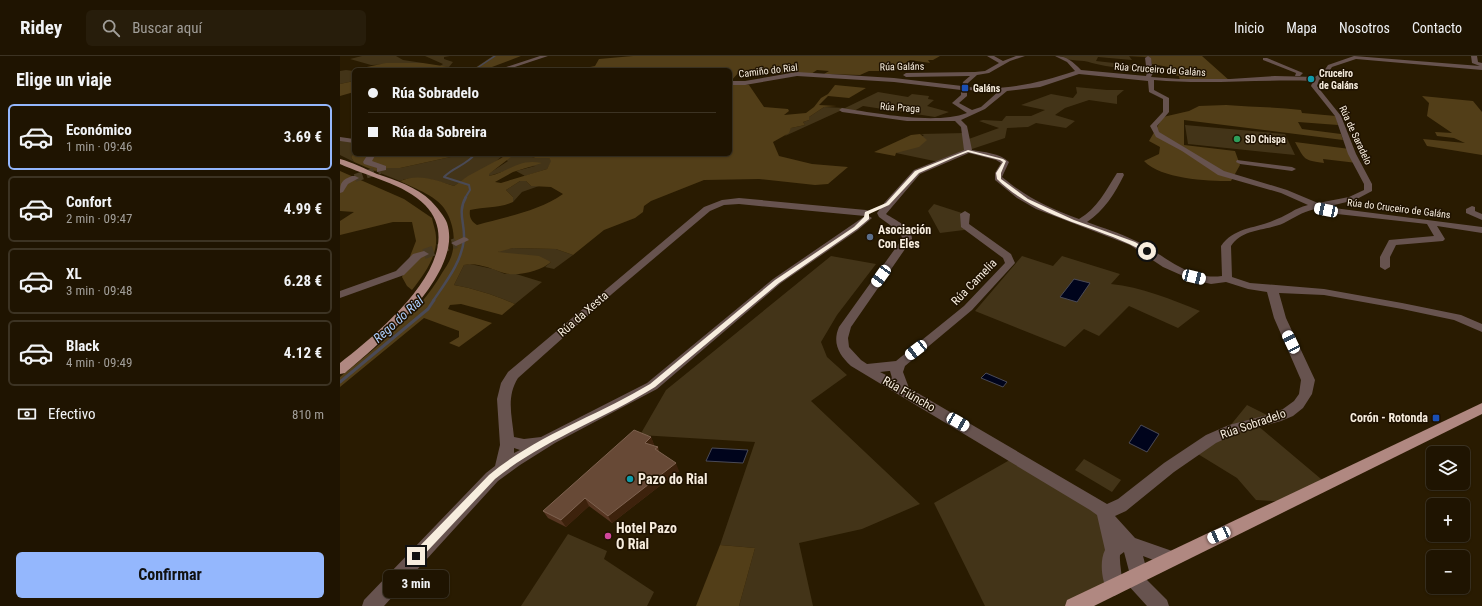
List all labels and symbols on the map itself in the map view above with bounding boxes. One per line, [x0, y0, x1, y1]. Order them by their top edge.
street label: Camiño do Rial [738, 61, 798, 80]
street label: Rúa Galáns [880, 61, 925, 72]
street label: Rúa Cruceiro de Galáns [1114, 61, 1207, 78]
place label: Cruceiro de Galáns [1319, 68, 1359, 91]
marker: Cruceiro de Galáns [1306, 74, 1316, 84]
marker: Galáns [960, 83, 970, 93]
place label: Galáns [973, 83, 1001, 94]
street label: Rúa Praga [880, 101, 921, 114]
street label: Rúa de Saradelo [1337, 104, 1374, 166]
marker: SD Chispa [1232, 134, 1242, 144]
place label: SD Chispa [1245, 134, 1286, 145]
street label: Rúa do Cruceiro de Galáns [1347, 197, 1452, 220]
car [1313, 202, 1339, 218]
place label: Asociación Con Eles [878, 223, 931, 251]
marker: Asociación Con Eles [865, 232, 875, 242]
route start [1138, 242, 1156, 260]
street label: Rúa Camelia [948, 256, 1000, 308]
car [869, 263, 893, 289]
car [1181, 268, 1207, 286]
street label: Rúa da Xesta [555, 288, 611, 340]
water label: Rego do Rial [370, 292, 427, 346]
car [1280, 329, 1302, 355]
car [903, 338, 929, 362]
street label: Rúa Fiúncho [880, 373, 938, 415]
street label: Rúa Sobradelo [1218, 406, 1288, 442]
car [945, 411, 971, 433]
place label: Corón - Rotonda [1350, 411, 1428, 425]
marker: Corón - Rotonda [1431, 413, 1441, 423]
place label: Pazo do Rial [638, 471, 707, 487]
marker: Pazo do Rial [625, 474, 635, 484]
place label: Hotel Pazo O Rial [616, 520, 677, 552]
car [1206, 525, 1232, 545]
marker: Hotel Pazo O Rial [603, 531, 613, 541]
route end [407, 547, 425, 565]
callout: 3 min [383, 570, 449, 598]

